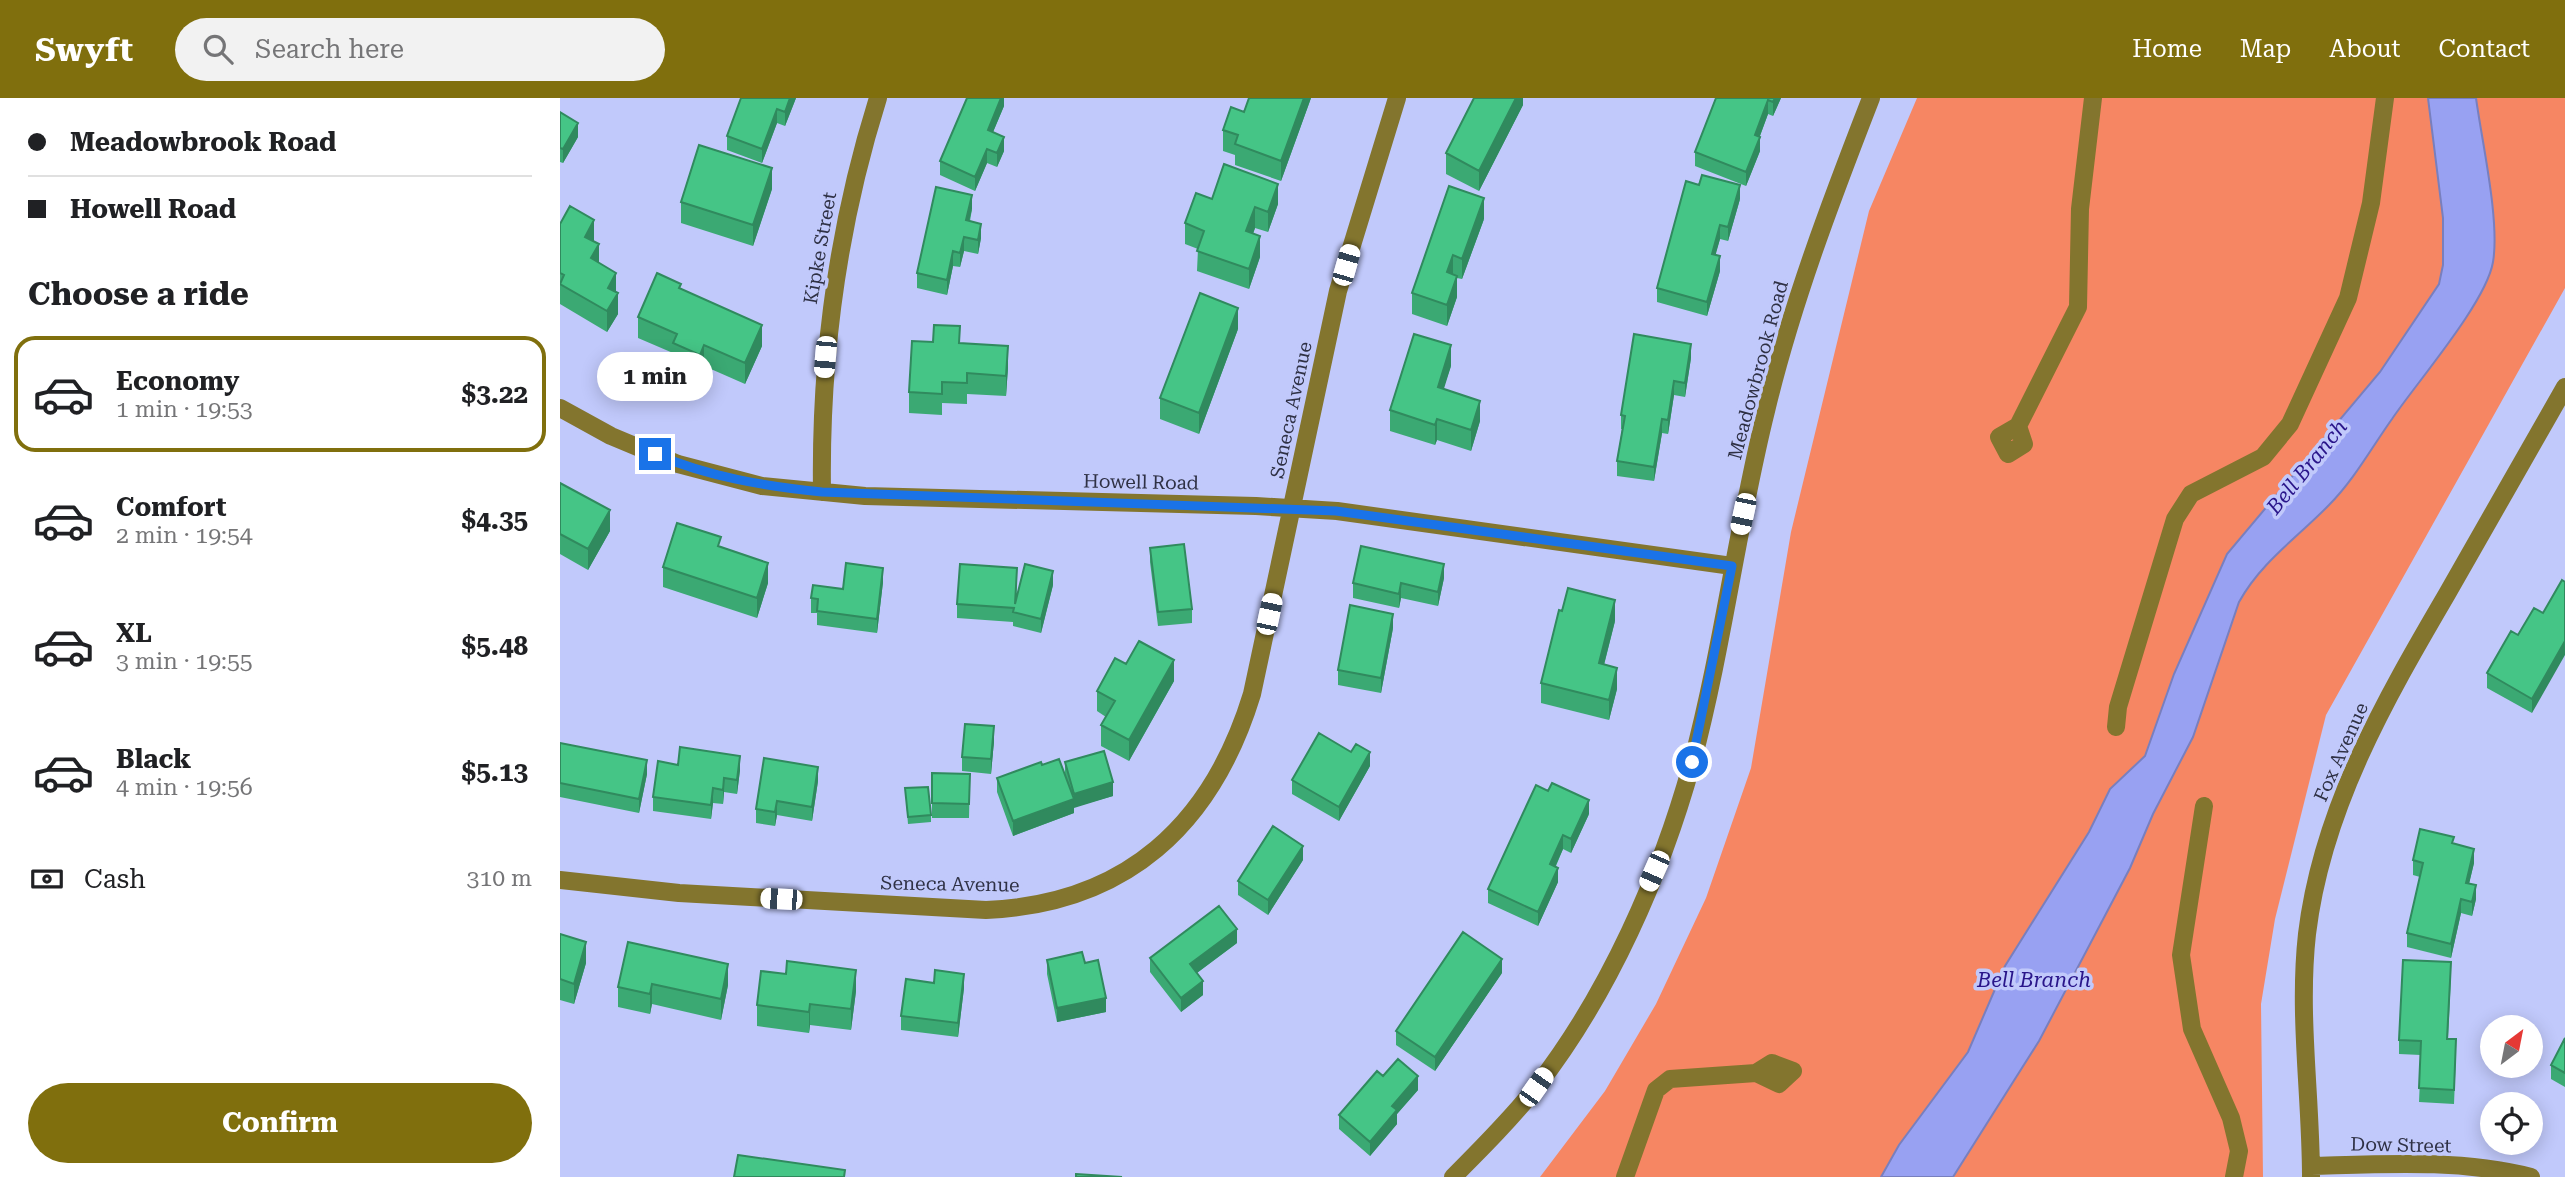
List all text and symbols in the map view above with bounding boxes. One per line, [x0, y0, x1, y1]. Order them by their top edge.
search box [175, 18, 665, 81]
text: Swyft [35, 30, 133, 69]
icon: search [199, 30, 237, 68]
text: Search here [255, 34, 404, 64]
text: Home [2132, 35, 2202, 63]
text: Map [2240, 35, 2291, 63]
text: About [2329, 35, 2400, 63]
text: Contact [2438, 35, 2530, 63]
text: Meadowbrook Road [70, 127, 336, 157]
street label: Kipke Street [799, 190, 841, 306]
text: Howell Road [70, 194, 236, 224]
car [1331, 242, 1362, 288]
text: Choose a ride [28, 275, 249, 313]
street label: Meadowbrook Road [1723, 278, 1793, 462]
car [813, 335, 838, 379]
street label: Seneca Avenue [1265, 340, 1317, 480]
callout: 1 min [597, 352, 713, 402]
icon: car [32, 363, 95, 426]
text: 1 min [623, 363, 687, 390]
text: Economy [116, 366, 239, 396]
text: $3.22 [462, 379, 528, 409]
text: 1 min · 19:53 [116, 396, 253, 423]
water label: Bell Branch [2261, 415, 2352, 520]
route end [639, 438, 671, 470]
street label: Howell Road [1083, 469, 1199, 495]
icon: car [32, 489, 95, 552]
car [1729, 491, 1758, 537]
text: Comfort [116, 492, 226, 522]
text: $4.35 [462, 505, 528, 535]
text: 2 min · 19:54 [116, 522, 253, 549]
car [1255, 591, 1284, 637]
icon: car [32, 615, 95, 678]
text: XL [116, 618, 152, 648]
text: $5.48 [462, 631, 528, 661]
text: 3 min · 19:55 [116, 648, 253, 675]
street label: Fox Avenue [2309, 699, 2373, 805]
icon: car [32, 741, 95, 804]
text: Black [116, 744, 191, 774]
route start [1676, 746, 1708, 778]
text: $5.13 [462, 757, 528, 787]
text: 4 min · 19:56 [116, 774, 253, 801]
car [1636, 848, 1673, 894]
icon: cash [28, 860, 66, 898]
text: Cash [84, 864, 146, 894]
text: 310 m [467, 865, 532, 892]
street label: Seneca Avenue [880, 871, 1020, 897]
car [760, 887, 803, 911]
water label: Bell Branch [1976, 968, 2091, 992]
north arrow [2480, 1015, 2543, 1078]
map controls [2480, 1015, 2543, 1155]
car [1516, 1064, 1557, 1110]
button: Confirm [28, 1083, 532, 1163]
button: locate [2480, 1092, 2543, 1155]
street label: Dow Street [2350, 1133, 2452, 1157]

